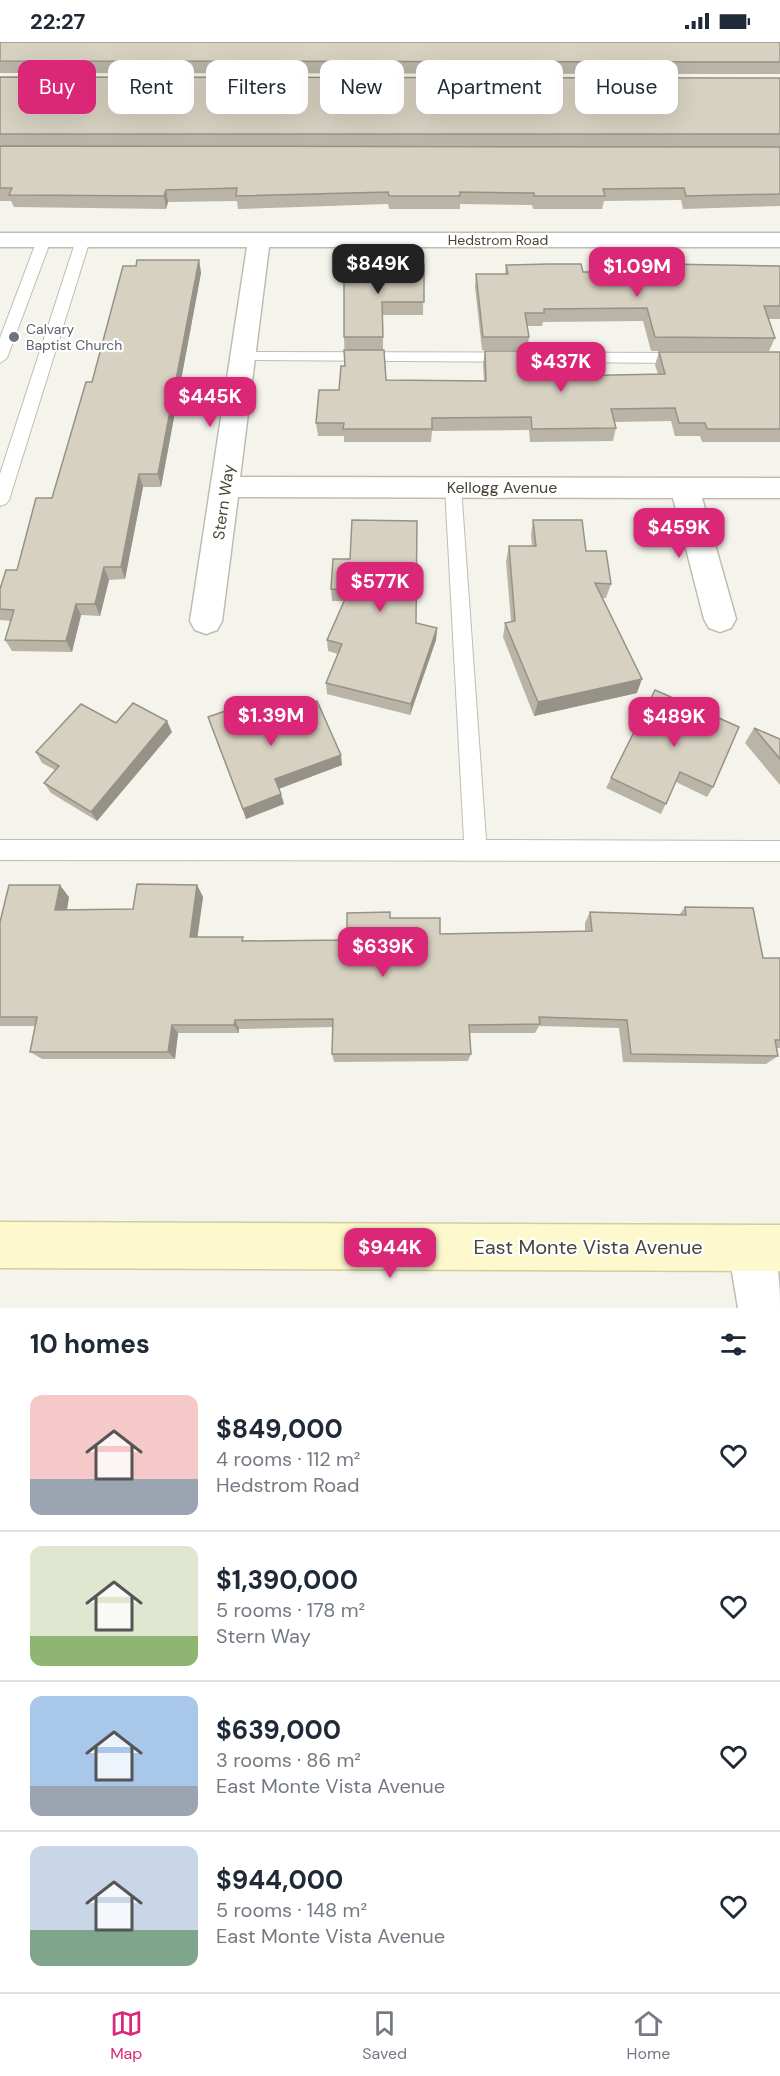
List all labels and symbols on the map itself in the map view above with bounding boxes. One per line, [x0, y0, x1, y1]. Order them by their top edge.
street label: Hedstrom Road [448, 231, 548, 249]
pin: $849K [336, 244, 420, 295]
pin: $1.09M [588, 247, 686, 298]
place label: Calvary Baptist Church [26, 320, 122, 354]
marker: Calvary Baptist Church [7, 330, 21, 344]
pin: $437K [519, 342, 603, 393]
pin: $445K [168, 377, 252, 428]
street label: Stern Way [208, 463, 239, 541]
street label: Kellogg Avenue [447, 477, 557, 498]
pin: $459K [637, 508, 721, 559]
pin: $577K [338, 562, 422, 613]
pin: $1.39M [222, 696, 320, 747]
pin: $489K [632, 697, 716, 748]
pin: $639K [341, 927, 425, 978]
pin: $944K [348, 1228, 432, 1279]
street label: East Monte Vista Avenue [473, 1234, 703, 1260]

